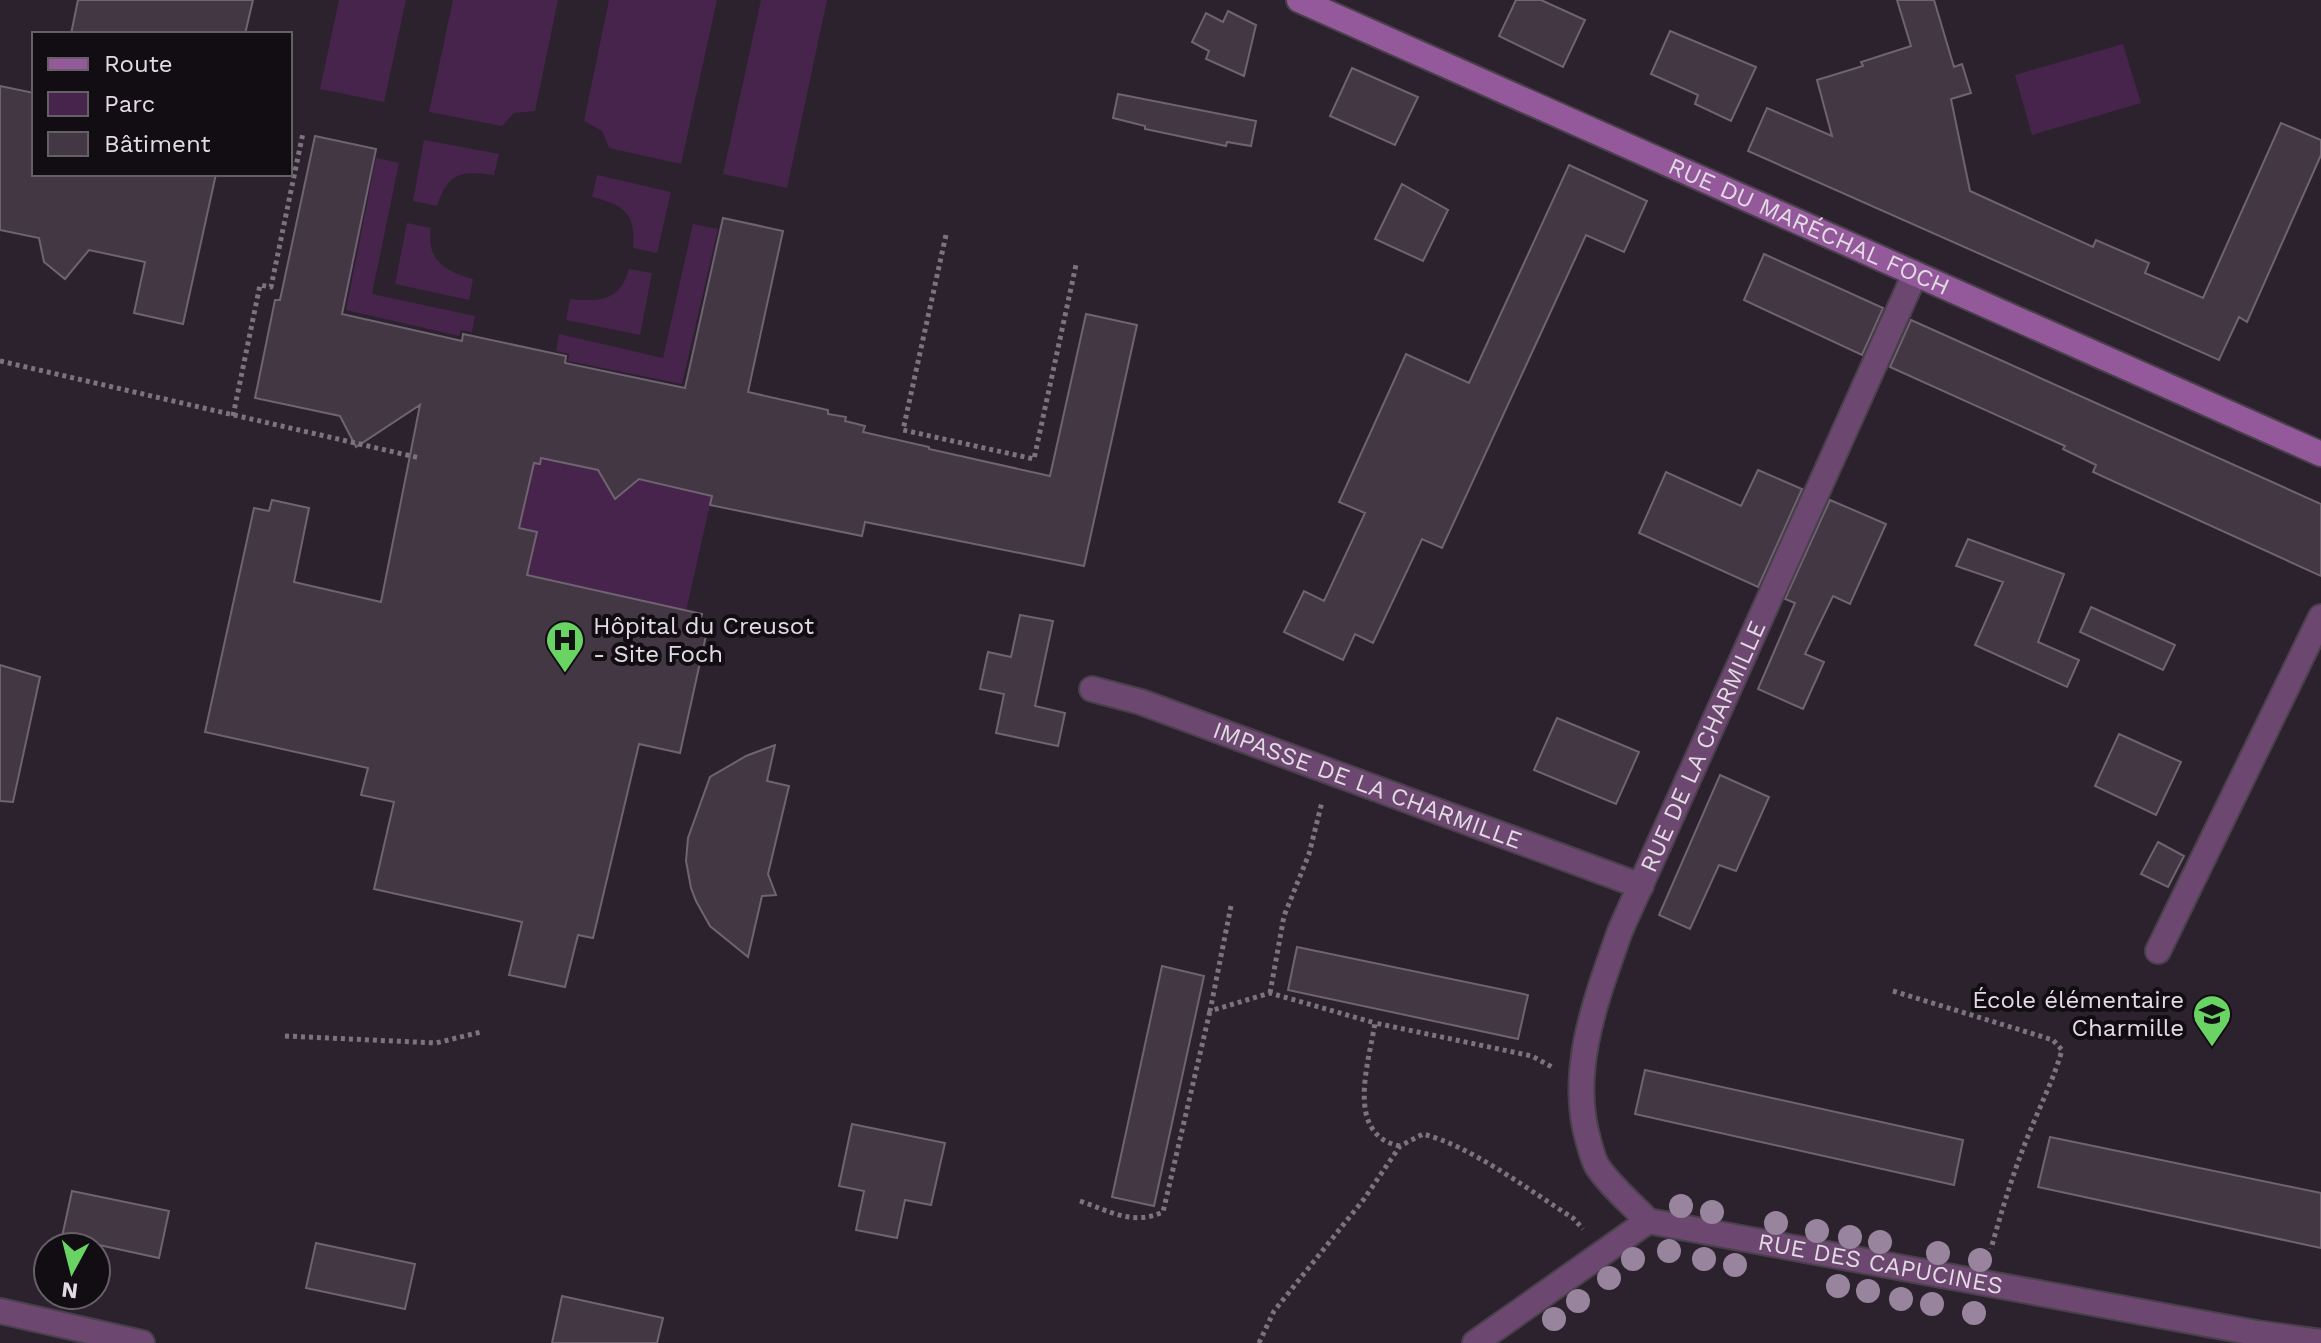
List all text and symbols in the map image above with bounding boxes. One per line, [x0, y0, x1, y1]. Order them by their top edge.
legend [32, 32, 292, 176]
text: Route [104, 50, 173, 78]
text: Parc [104, 90, 155, 118]
text: Bâtiment [104, 130, 211, 158]
street label: RUE DU MARÉCHAL FOCH [1664, 152, 1954, 301]
place label: Hôpital du Creusot - Site Foch [593, 612, 814, 668]
street label: RUE DE LA CHARMILLE [1634, 617, 1771, 876]
hospital icon: Hôpital du Creusot - Site Foch [544, 619, 586, 674]
street label: IMPASSE DE LA CHARMILLE [1209, 716, 1526, 855]
place label: École élémentaire Charmille [1972, 986, 2184, 1042]
school or university icon: École élémentaire Charmille [2191, 993, 2233, 1048]
street label: RUE DES CAPUCINES [1756, 1228, 2005, 1300]
north arrow [32, 1231, 112, 1311]
text: N [60, 1277, 79, 1304]

